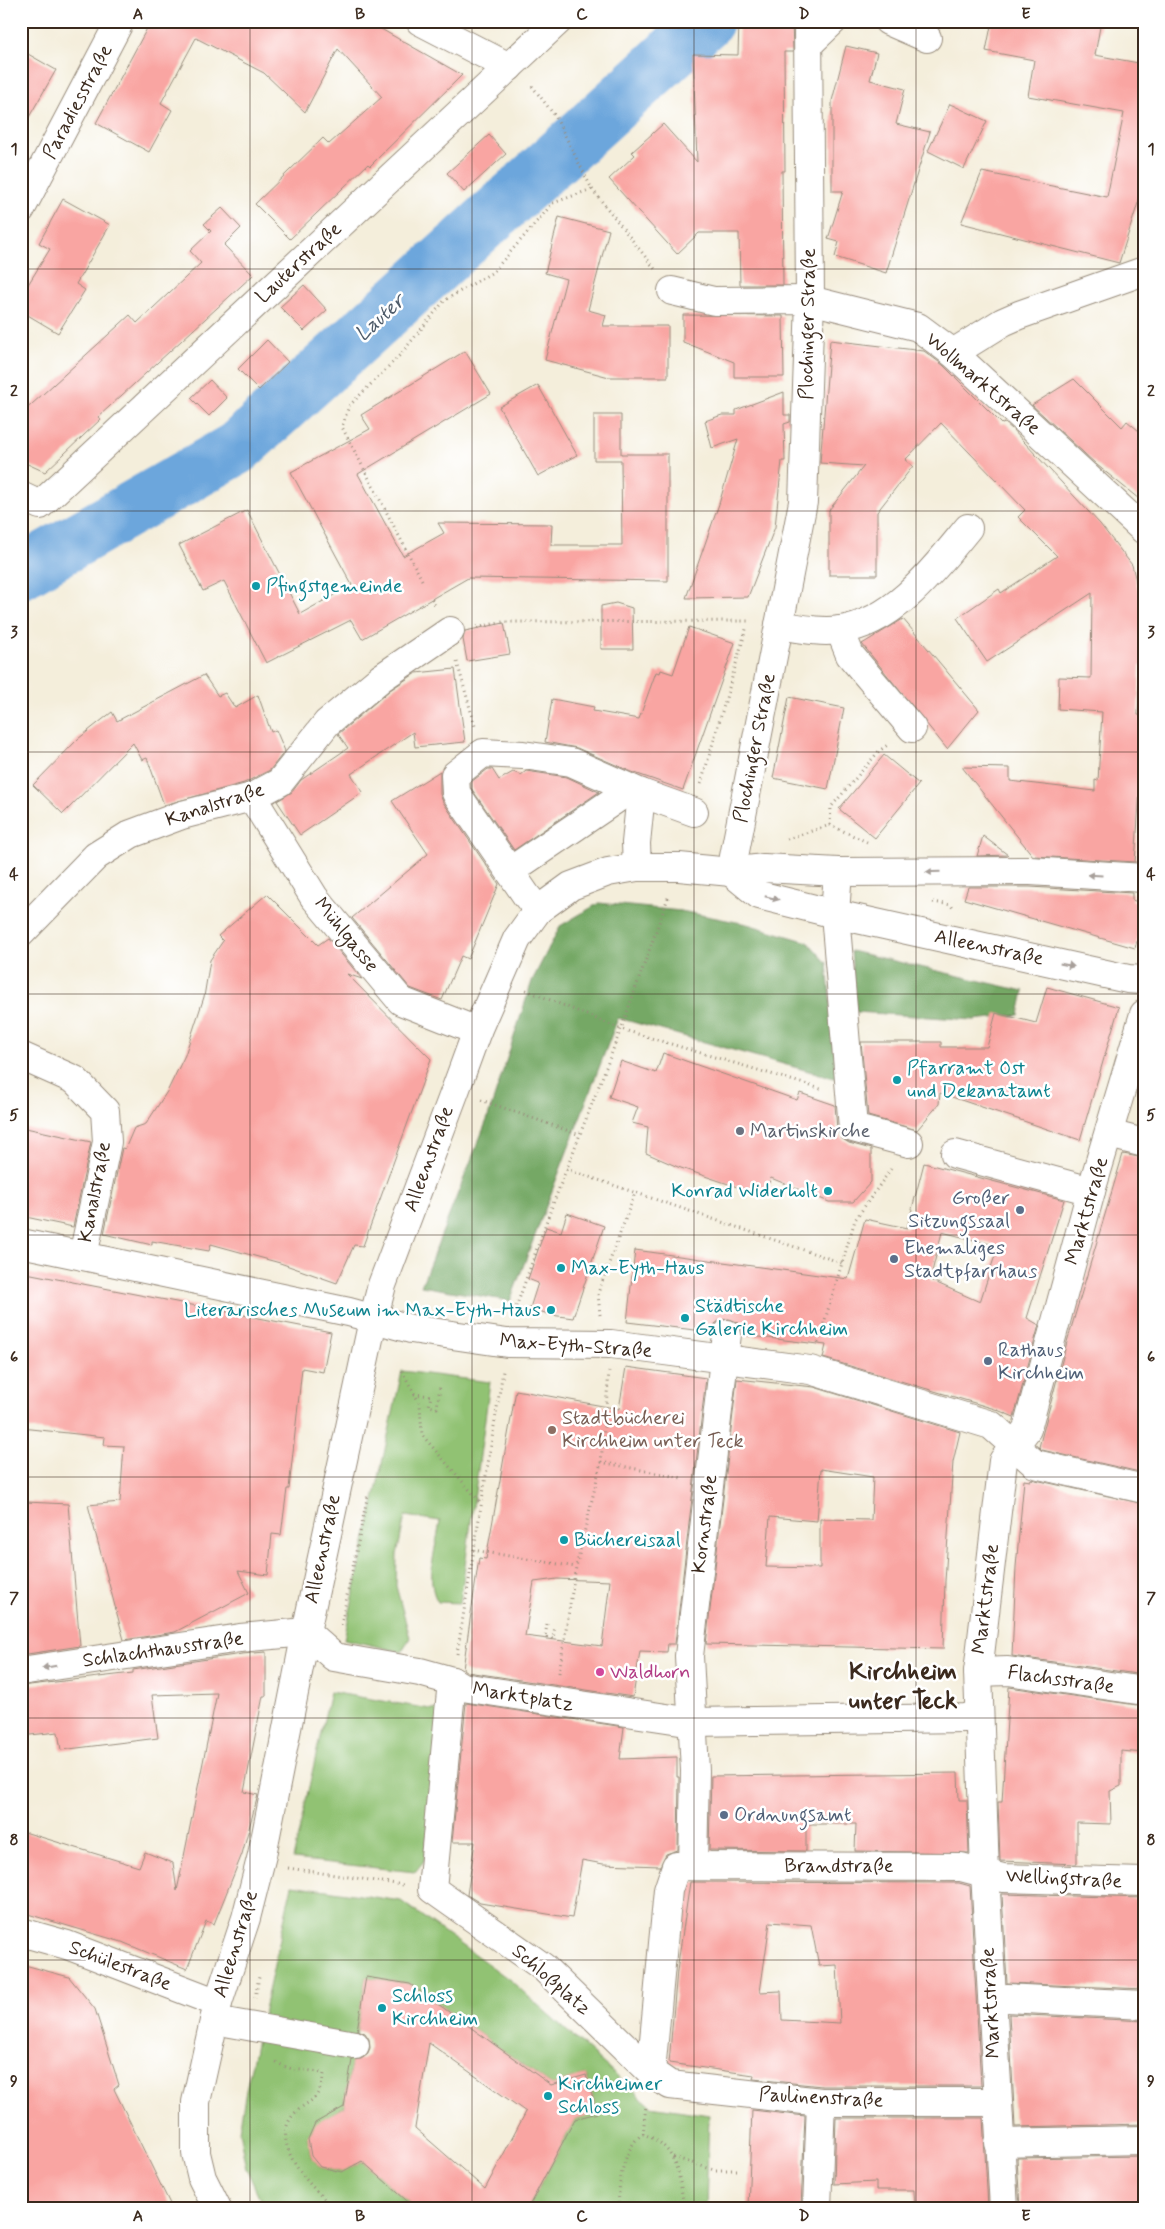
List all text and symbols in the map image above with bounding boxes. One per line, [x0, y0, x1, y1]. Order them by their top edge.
text: A [133, 4, 143, 25]
text: B [355, 4, 365, 25]
text: C [576, 4, 588, 25]
text: D [798, 4, 810, 25]
text: E [1021, 4, 1031, 25]
street label: Paradiesstraße [36, 40, 120, 164]
text: 1 [10, 139, 18, 160]
text: 1 [1147, 139, 1155, 160]
street label: Lauterstraße [250, 216, 348, 310]
street label: Plochinger Straße [793, 248, 825, 400]
water label: Lauter [349, 286, 413, 348]
street label: Wollmarktstraße [920, 326, 1047, 442]
text: 2 [10, 381, 18, 402]
text: 2 [1147, 381, 1155, 402]
place label: Pfingstgemeinde [266, 573, 403, 602]
marker: Pfingstgemeinde [250, 580, 262, 592]
text: 3 [10, 622, 18, 643]
text: 3 [1147, 622, 1155, 643]
street label: Plochinger Straße [727, 671, 785, 825]
street label: Kanalstraße [162, 776, 268, 834]
text: 4 [9, 864, 19, 885]
text: 4 [1146, 864, 1156, 885]
one-way arrow [925, 869, 941, 877]
one-way arrow [1087, 870, 1103, 878]
street label: Mühlgasse [307, 892, 385, 979]
one-way arrow [764, 894, 779, 902]
street label: Alleenstraße [932, 923, 1046, 973]
one-way arrow [1059, 961, 1074, 969]
place label: Pfarramt Ost und Dekanatamt [907, 1055, 1051, 1105]
marker: Pfarramt Ost und Dekanatamt [891, 1074, 903, 1086]
street label: Alleenstraße [397, 1102, 461, 1216]
text: 5 [9, 1105, 19, 1126]
text: 5 [1146, 1105, 1156, 1126]
place label: Martinskirche [750, 1118, 871, 1145]
marker: Martinskirche [734, 1125, 746, 1137]
street label: Kanalstraße [72, 1139, 118, 1245]
street label: Marktstraße [1059, 1154, 1115, 1268]
place label: Konrad Widerholt [671, 1178, 818, 1205]
marker: Konrad Widerholt [822, 1185, 834, 1197]
place label: Großer Sitzungssaal [908, 1185, 1010, 1237]
marker: Großer Sitzungssaal [1014, 1204, 1026, 1216]
place label: Ehemaliges Stadtpfarrhaus [904, 1235, 1037, 1285]
marker: Ehemaliges Stadtpfarrhaus [888, 1253, 900, 1265]
place label: Max-Eyth-Haus [571, 1255, 705, 1282]
marker: Max-Eyth-Haus [555, 1262, 567, 1274]
place label: Städtische Galerie Kirchheim [695, 1293, 848, 1343]
place label: Literarisches Museum im Max-Eyth-Haus [184, 1297, 541, 1324]
marker: Literarisches Museum im Max-Eyth-Haus [545, 1304, 557, 1316]
marker: Städtische Galerie Kirchheim [679, 1312, 691, 1324]
street label: Max-Eyth-Straße [499, 1327, 653, 1365]
place label: Rathaus Kirchheim [998, 1337, 1084, 1387]
text: 6 [10, 1347, 18, 1368]
text: 6 [1147, 1347, 1155, 1368]
marker: Rathaus Kirchheim [982, 1355, 994, 1367]
place label: Stadtbücherei Kirchheim unter Teck [562, 1405, 744, 1455]
marker: Stadtbücherei Kirchheim unter Teck [546, 1424, 558, 1436]
street label: Kornstraße [686, 1473, 724, 1575]
street label: Alleenstraße [298, 1492, 348, 1606]
place label: Büchereisaal [574, 1527, 681, 1554]
marker: Büchereisaal [558, 1534, 570, 1546]
street label: Marktstraße [966, 1542, 1006, 1656]
text: 7 [9, 1588, 19, 1609]
text: 7 [1146, 1588, 1156, 1609]
street label: Schlachthausstraße [81, 1625, 245, 1675]
district label: Kirchheim unter Teck [849, 1656, 958, 1718]
place label: Waldhorn [610, 1659, 690, 1686]
street label: Flachsstraße [1006, 1659, 1116, 1701]
one-way arrow [41, 1663, 57, 1671]
marker: Waldhorn [594, 1666, 606, 1678]
street label: Marktplatz [470, 1676, 576, 1718]
place label: Ordnungsamt [734, 1802, 851, 1831]
marker: Ordnungsamt [718, 1809, 730, 1821]
text: 8 [9, 1830, 19, 1851]
text: 8 [1146, 1830, 1156, 1851]
street label: Brandstraße [784, 1853, 894, 1880]
street label: Wellingstraße [1005, 1862, 1123, 1898]
street label: Alleenstraße [207, 1887, 265, 2001]
street label: Schülestraße [65, 1934, 175, 1998]
street label: Schloßplatz [506, 1938, 596, 2022]
street label: Marktstraße [975, 1947, 1007, 2059]
place label: Schloss Kirchheim [392, 1983, 478, 2033]
marker: Schloss Kirchheim [376, 2002, 388, 2014]
text: 9 [10, 2071, 18, 2092]
place label: Kirchheimer Schloss [558, 2071, 663, 2121]
text: 9 [1147, 2071, 1155, 2092]
street label: Paulinenstraße [758, 2081, 884, 2115]
marker: Kirchheimer Schloss [542, 2090, 554, 2102]
text: A [133, 2206, 143, 2227]
text: B [355, 2206, 365, 2227]
text: C [576, 2206, 588, 2227]
text: D [798, 2206, 810, 2227]
text: E [1021, 2206, 1031, 2227]

